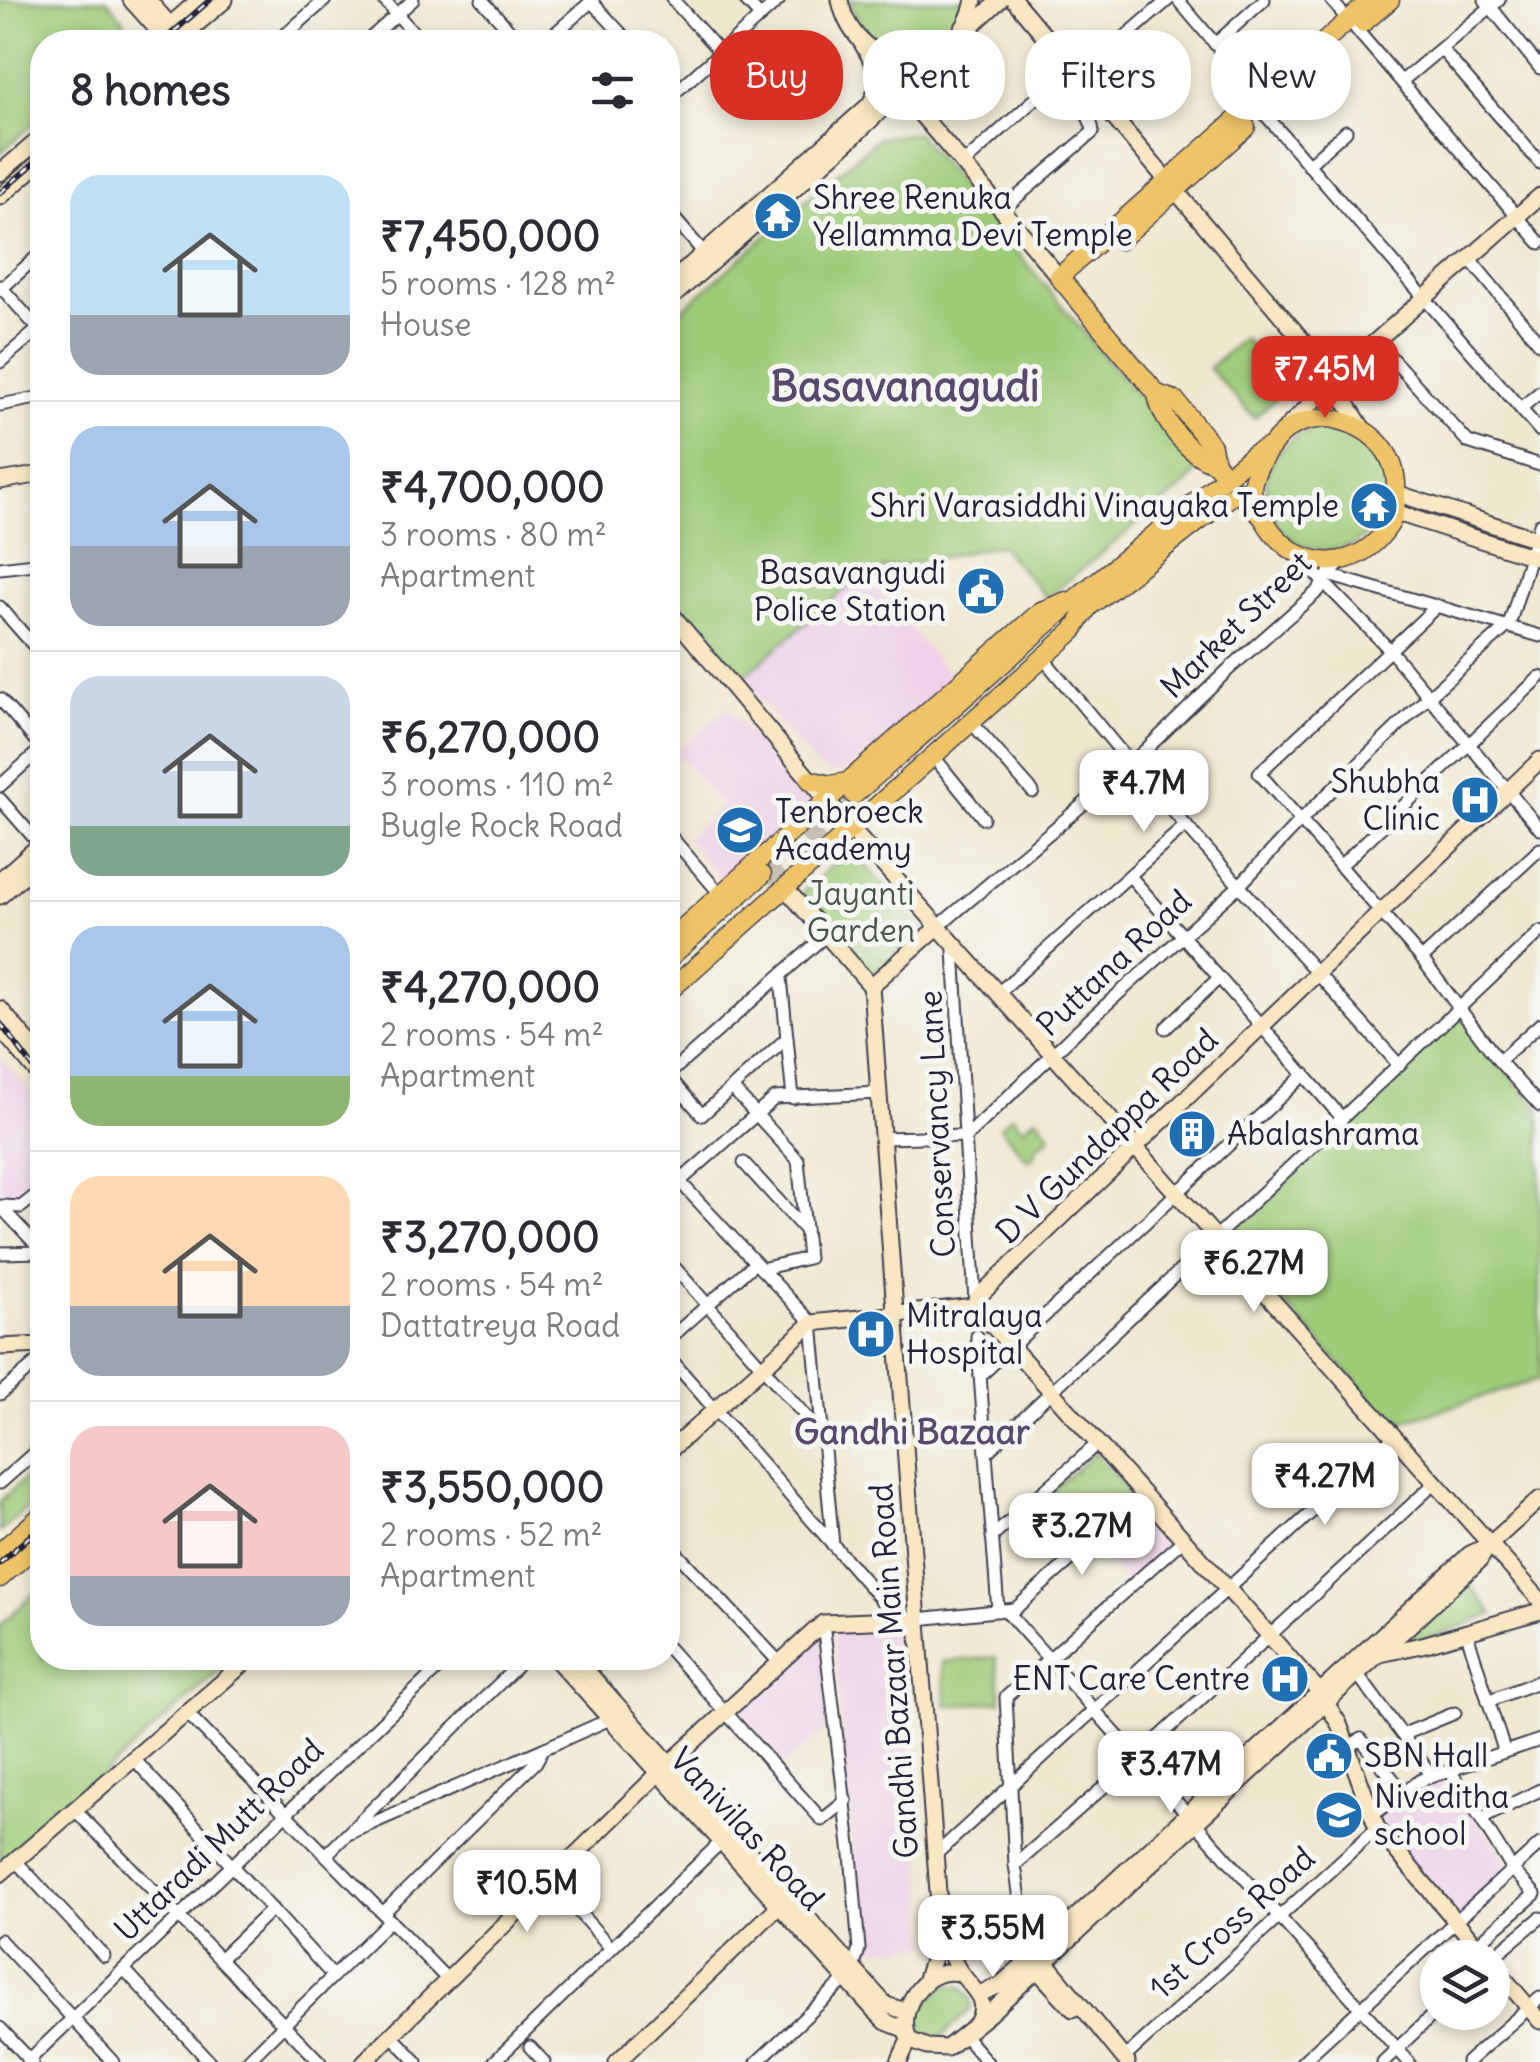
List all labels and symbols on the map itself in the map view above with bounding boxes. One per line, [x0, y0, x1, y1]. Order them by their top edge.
place label: Shree Renuka Yellamma Devi Temple [813, 177, 1133, 255]
temple icon: Shree Renuka Yellamma Devi Temple [752, 190, 804, 242]
pin: ₹7.45M [1244, 336, 1406, 421]
district label: Basavanagudi [771, 360, 1039, 412]
temple icon: Shri Varasiddhi Vinayaka Temple [1348, 480, 1400, 532]
place label: Shri Varasiddhi Vinayaka Temple [870, 485, 1339, 526]
street label: Market Street [1152, 542, 1320, 707]
place label: Basavangudi Police Station [754, 552, 946, 630]
public building icon: Basavangudi Police Station [955, 565, 1007, 617]
pin: ₹4.7M [1074, 750, 1214, 835]
place label: Shubha Clinic [1331, 761, 1440, 839]
hospital icon: Shubha Clinic [1449, 774, 1501, 826]
place label: Tenbroeck Academy [775, 791, 924, 869]
school or university icon: Tenbroeck Academy [714, 804, 766, 856]
park label: Jayanti Garden [807, 873, 915, 951]
street label: Puttana Road [1028, 880, 1200, 1045]
street label: Conservancy Lane [909, 989, 964, 1259]
street label: D V Gundappa Road [987, 1019, 1226, 1252]
building icon: Abalashrama [1166, 1108, 1218, 1160]
place label: Abalashrama [1227, 1113, 1419, 1154]
pin: ₹6.27M [1173, 1230, 1335, 1315]
place label: Mitralaya Hospital [906, 1295, 1042, 1373]
hospital icon: Mitralaya Hospital [845, 1308, 897, 1360]
district label: Gandhi Bazaar [794, 1409, 1031, 1453]
pin: ₹4.27M [1244, 1443, 1406, 1528]
street label: Gandhi Bazaar Main Road [860, 1482, 927, 1860]
pin: ₹3.27M [1001, 1493, 1163, 1578]
hospital icon: ENT Care Centre [1259, 1653, 1311, 1705]
place label: ENT Care Centre [1013, 1658, 1250, 1699]
street label: Uttaradi Mutt Road [106, 1729, 332, 1950]
public building icon: SBN Hall [1303, 1730, 1355, 1782]
pin: ₹3.47M [1090, 1731, 1252, 1816]
place label: SBN Hall [1364, 1735, 1488, 1776]
street label: Vanivilas Road [661, 1739, 833, 1919]
place label: Niveditha school [1374, 1776, 1509, 1854]
school or university icon: Niveditha school [1313, 1789, 1365, 1841]
street label: 1st Cross Road [1140, 1837, 1323, 2008]
pin: ₹10.5M [446, 1850, 608, 1935]
pin: ₹3.55M [912, 1895, 1074, 1980]

